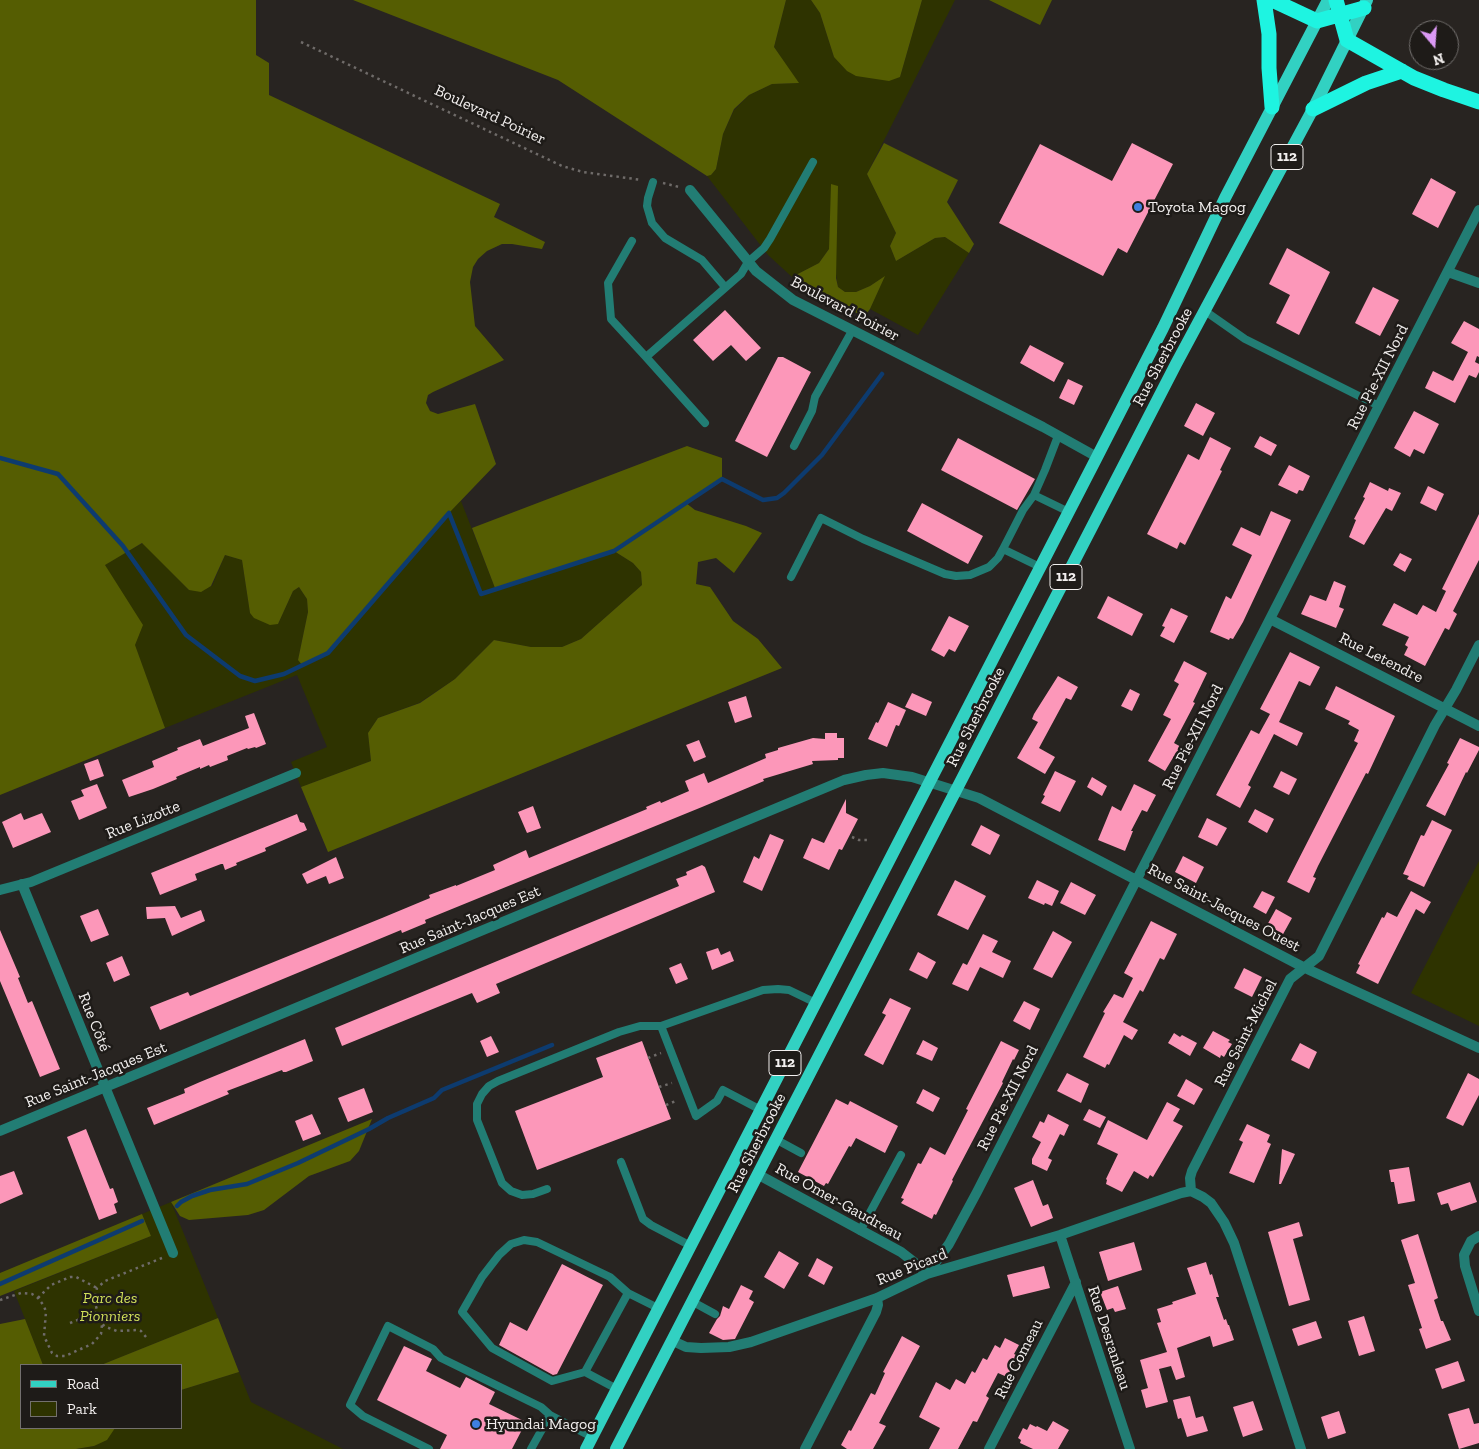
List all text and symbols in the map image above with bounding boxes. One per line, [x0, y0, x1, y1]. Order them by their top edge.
north arrow [1409, 20, 1459, 70]
text: N [1431, 49, 1446, 69]
street label: Boulevard Poirier [431, 81, 549, 149]
road number: 112 [1271, 144, 1303, 170]
place label: Toyota Magog [1148, 197, 1246, 217]
marker: Toyota Magog [1132, 201, 1144, 213]
street label: Boulevard Poirier [787, 272, 903, 346]
street label: Rue Sherbrooke [1129, 304, 1197, 410]
street label: Rue Pie-XII Nord [1343, 321, 1413, 433]
road number: 112 [1050, 564, 1082, 590]
street label: Rue Letendre [1336, 629, 1426, 687]
street label: Rue Sherbrooke [943, 664, 1009, 770]
street label: Rue Pie-XII Nord [1158, 681, 1228, 793]
street label: Rue Lizotte [103, 796, 183, 844]
street label: Rue Saint-Jacques Ouest [1144, 860, 1304, 956]
street label: Rue Saint-Jacques Est [397, 882, 543, 958]
street label: Rue Saint-Michel [1211, 976, 1281, 1090]
street label: Rue Côté [73, 990, 115, 1054]
street label: Rue Saint-Jacques Est [22, 1038, 170, 1112]
street label: Rue Pie-XII Nord [973, 1042, 1043, 1154]
road number: 112 [769, 1050, 801, 1076]
street label: Rue Sherbrooke [724, 1090, 790, 1196]
street label: Rue Omer-Gaudreau [772, 1159, 906, 1245]
street label: Rue Picard [874, 1244, 950, 1290]
street label: Rue Desranleau [1083, 1284, 1135, 1392]
park label: Parc des Pionniers [80, 1288, 140, 1326]
street label: Rue Comeau [991, 1316, 1047, 1402]
legend [20, 1364, 182, 1429]
text: Road [67, 1375, 99, 1393]
text: Park [67, 1400, 97, 1418]
place label: Hyundai Magog [486, 1414, 596, 1434]
marker: Hyundai Magog [470, 1418, 482, 1430]

